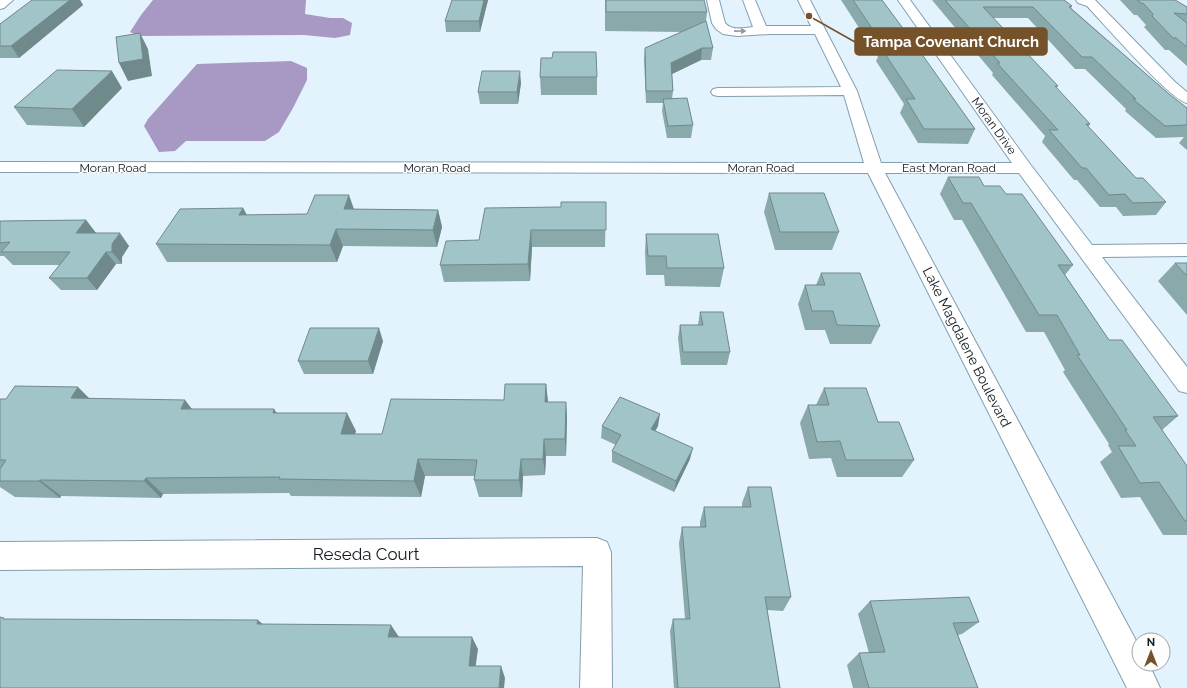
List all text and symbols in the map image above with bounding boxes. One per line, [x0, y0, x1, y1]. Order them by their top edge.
one-way arrow [734, 28, 747, 34]
callout: Tampa Covenant Church [855, 28, 1047, 55]
text: Tampa Covenant Church [863, 33, 1039, 51]
street label: Moran Drive [969, 95, 1019, 157]
street label: Moran Road [79, 161, 147, 175]
street label: Moran Road [403, 161, 471, 175]
street label: Moran Road [727, 161, 795, 175]
street label: East Moran Road [902, 161, 996, 175]
street label: Lake Magdalene Boulevard [920, 264, 1014, 430]
street label: Reseda Court [313, 544, 420, 564]
north arrow [1131, 632, 1171, 672]
text: N [1147, 636, 1155, 649]

